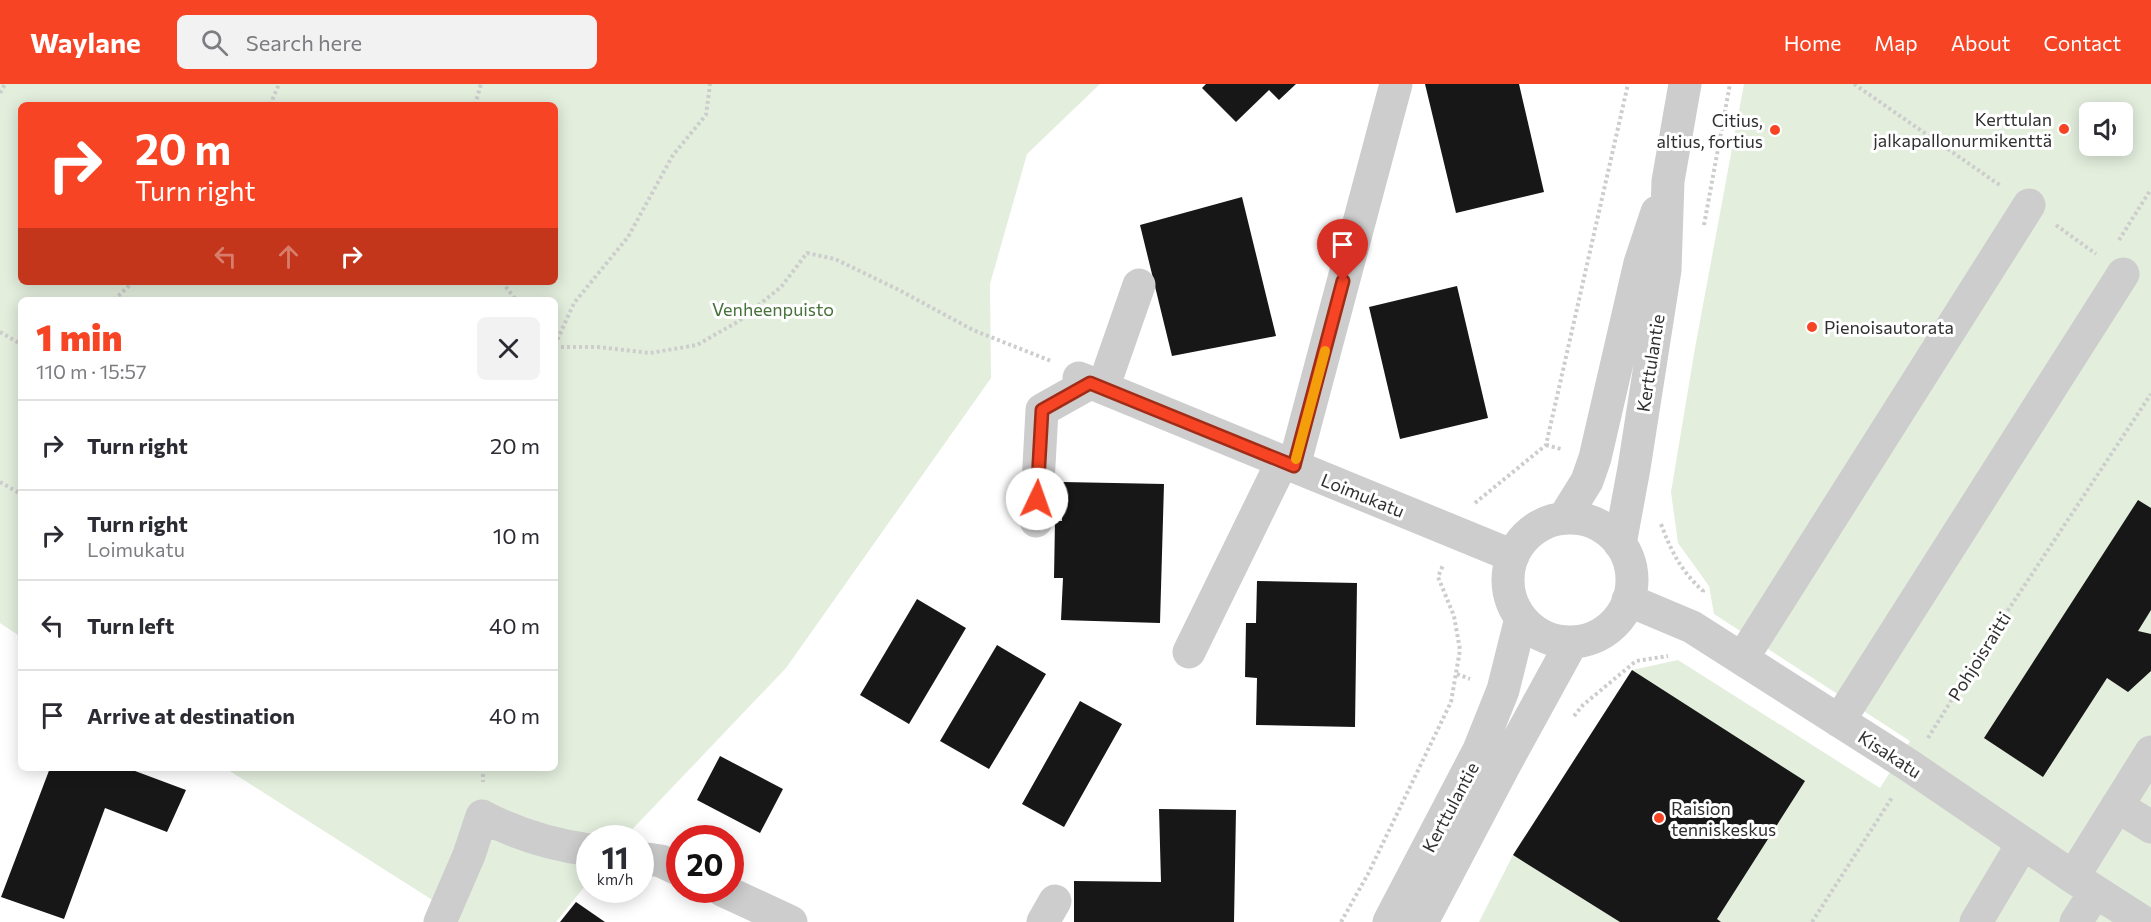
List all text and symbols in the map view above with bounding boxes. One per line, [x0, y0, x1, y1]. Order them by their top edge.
search box [177, 15, 597, 69]
text: Waylane [30, 25, 141, 59]
icon: search [198, 26, 231, 59]
text: Search here [246, 29, 362, 56]
text: Home [1784, 30, 1841, 55]
text: Map [1874, 30, 1918, 55]
text: About [1951, 30, 2010, 55]
text: Contact [2043, 30, 2121, 55]
map controls [2079, 102, 2133, 156]
button: sound [2079, 102, 2133, 156]
place label: Kerttulan jalkapallonurmikenttä [1873, 108, 2052, 151]
place label: Citius, altius, fortius [1656, 109, 1763, 152]
text: 20 m [135, 122, 231, 174]
marker: Kerttulan jalkapallonurmikenttä [2057, 122, 2071, 136]
marker: Citius, altius, fortius [1768, 123, 1782, 137]
icon: right [36, 126, 114, 204]
text: Turn right [135, 174, 255, 207]
pin [1317, 219, 1368, 281]
icon: arrive [1326, 228, 1359, 261]
icon: left [209, 240, 242, 273]
icon: ahead [272, 240, 305, 273]
icon: right [335, 240, 368, 273]
park label: Venheenpuisto [712, 298, 834, 320]
street label: Kerttulantie [1631, 313, 1669, 413]
text: 1 min [36, 314, 122, 358]
place label: Pienoisautorata [1824, 316, 1954, 338]
button: close [477, 317, 540, 380]
marker: Pienoisautorata [1805, 320, 1819, 334]
text: 110 m · 15:57 [36, 359, 147, 383]
icon: right [36, 429, 69, 462]
text: Turn right [87, 432, 188, 459]
text: 20 m [490, 432, 540, 459]
position arrow [1005, 467, 1069, 531]
street label: Loimukatu [1318, 468, 1408, 522]
text: Turn right [87, 510, 188, 537]
icon: right [36, 519, 69, 552]
text: 10 m [493, 522, 540, 549]
text: Loimukatu [87, 537, 185, 561]
street label: Pohjoisraitti [1943, 607, 2015, 705]
icon: left [36, 609, 69, 642]
text: Turn left [87, 612, 174, 639]
text: 40 m [489, 612, 540, 639]
icon: arrive [36, 699, 69, 732]
text: Arrive at destination [87, 702, 295, 729]
text: 40 m [489, 702, 540, 729]
street label: Kisakatu [1854, 725, 1926, 783]
street label: Kerttulantie [1417, 758, 1483, 856]
place label: Raision tenniskeskus [1671, 797, 1776, 840]
marker: Raision tenniskeskus [1652, 811, 1666, 825]
speed limit sign: 20 [666, 825, 744, 903]
text: 11 [601, 838, 629, 875]
text: km/h [597, 870, 633, 888]

